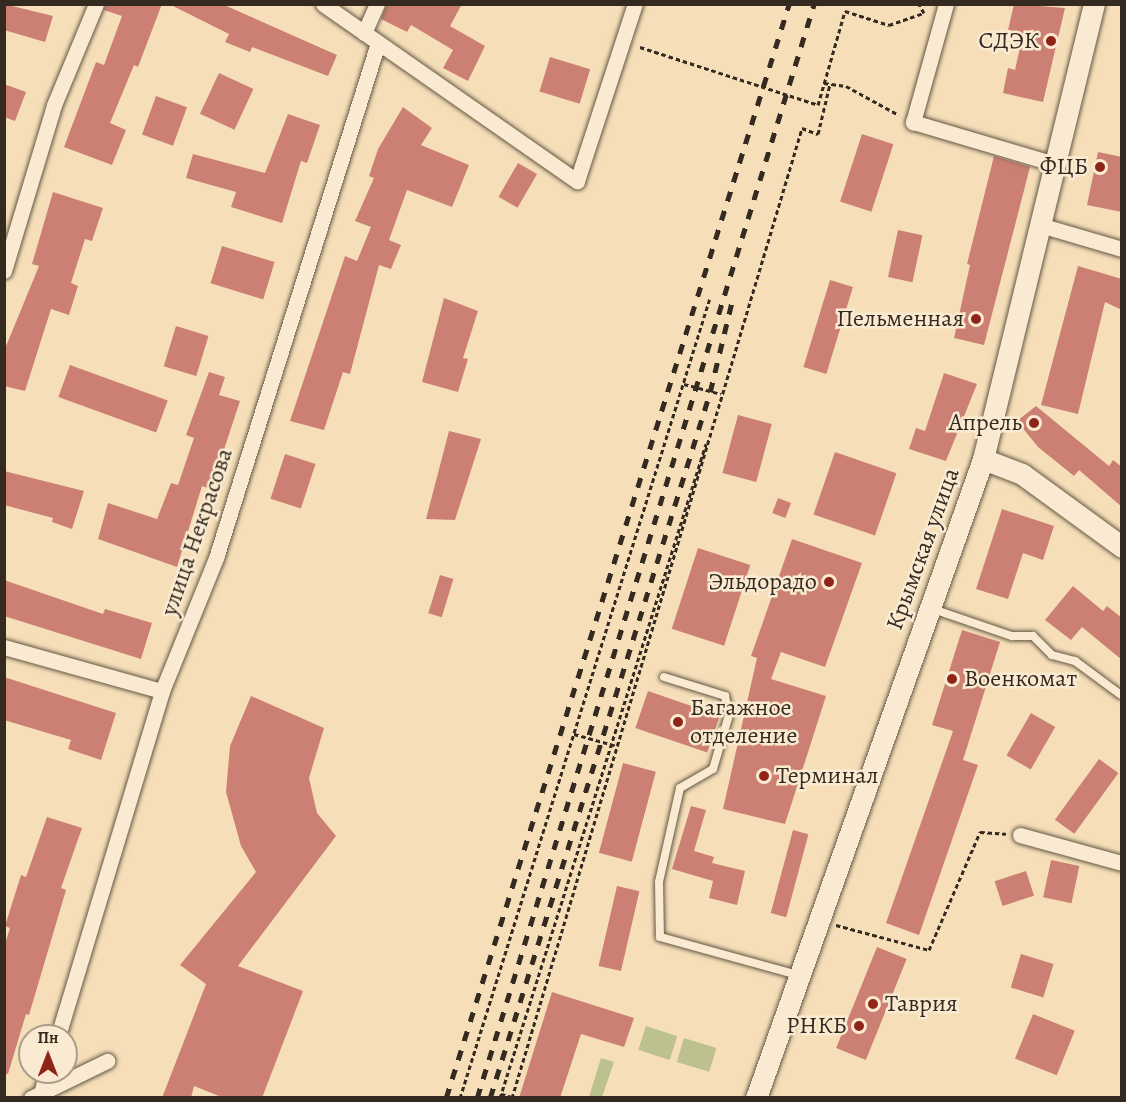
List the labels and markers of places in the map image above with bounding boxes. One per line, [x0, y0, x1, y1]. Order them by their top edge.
place label: СДЭК [979, 27, 1039, 55]
marker: СДЭК [1044, 34, 1058, 48]
place label: ФЦБ [1040, 153, 1088, 181]
marker: ФЦБ [1093, 160, 1107, 174]
place label: Пельменная [836, 305, 964, 333]
marker: Пельменная [969, 312, 983, 326]
place label: Апрель [949, 409, 1022, 437]
marker: Апрель [1027, 416, 1041, 430]
place label: Эльдорадо [708, 568, 817, 596]
marker: Эльдорадо [822, 575, 836, 589]
place label: Военкомат [964, 665, 1077, 693]
marker: Военкомат [945, 672, 959, 686]
place label: Багажное отделение [690, 694, 797, 750]
marker: Багажное отделение [671, 715, 685, 729]
place label: Терминал [776, 762, 878, 790]
marker: Терминал [757, 769, 771, 783]
place label: Таврия [885, 990, 958, 1018]
marker: Таврия [866, 997, 880, 1011]
place label: РНКБ [786, 1012, 847, 1040]
marker: РНКБ [852, 1019, 866, 1033]

